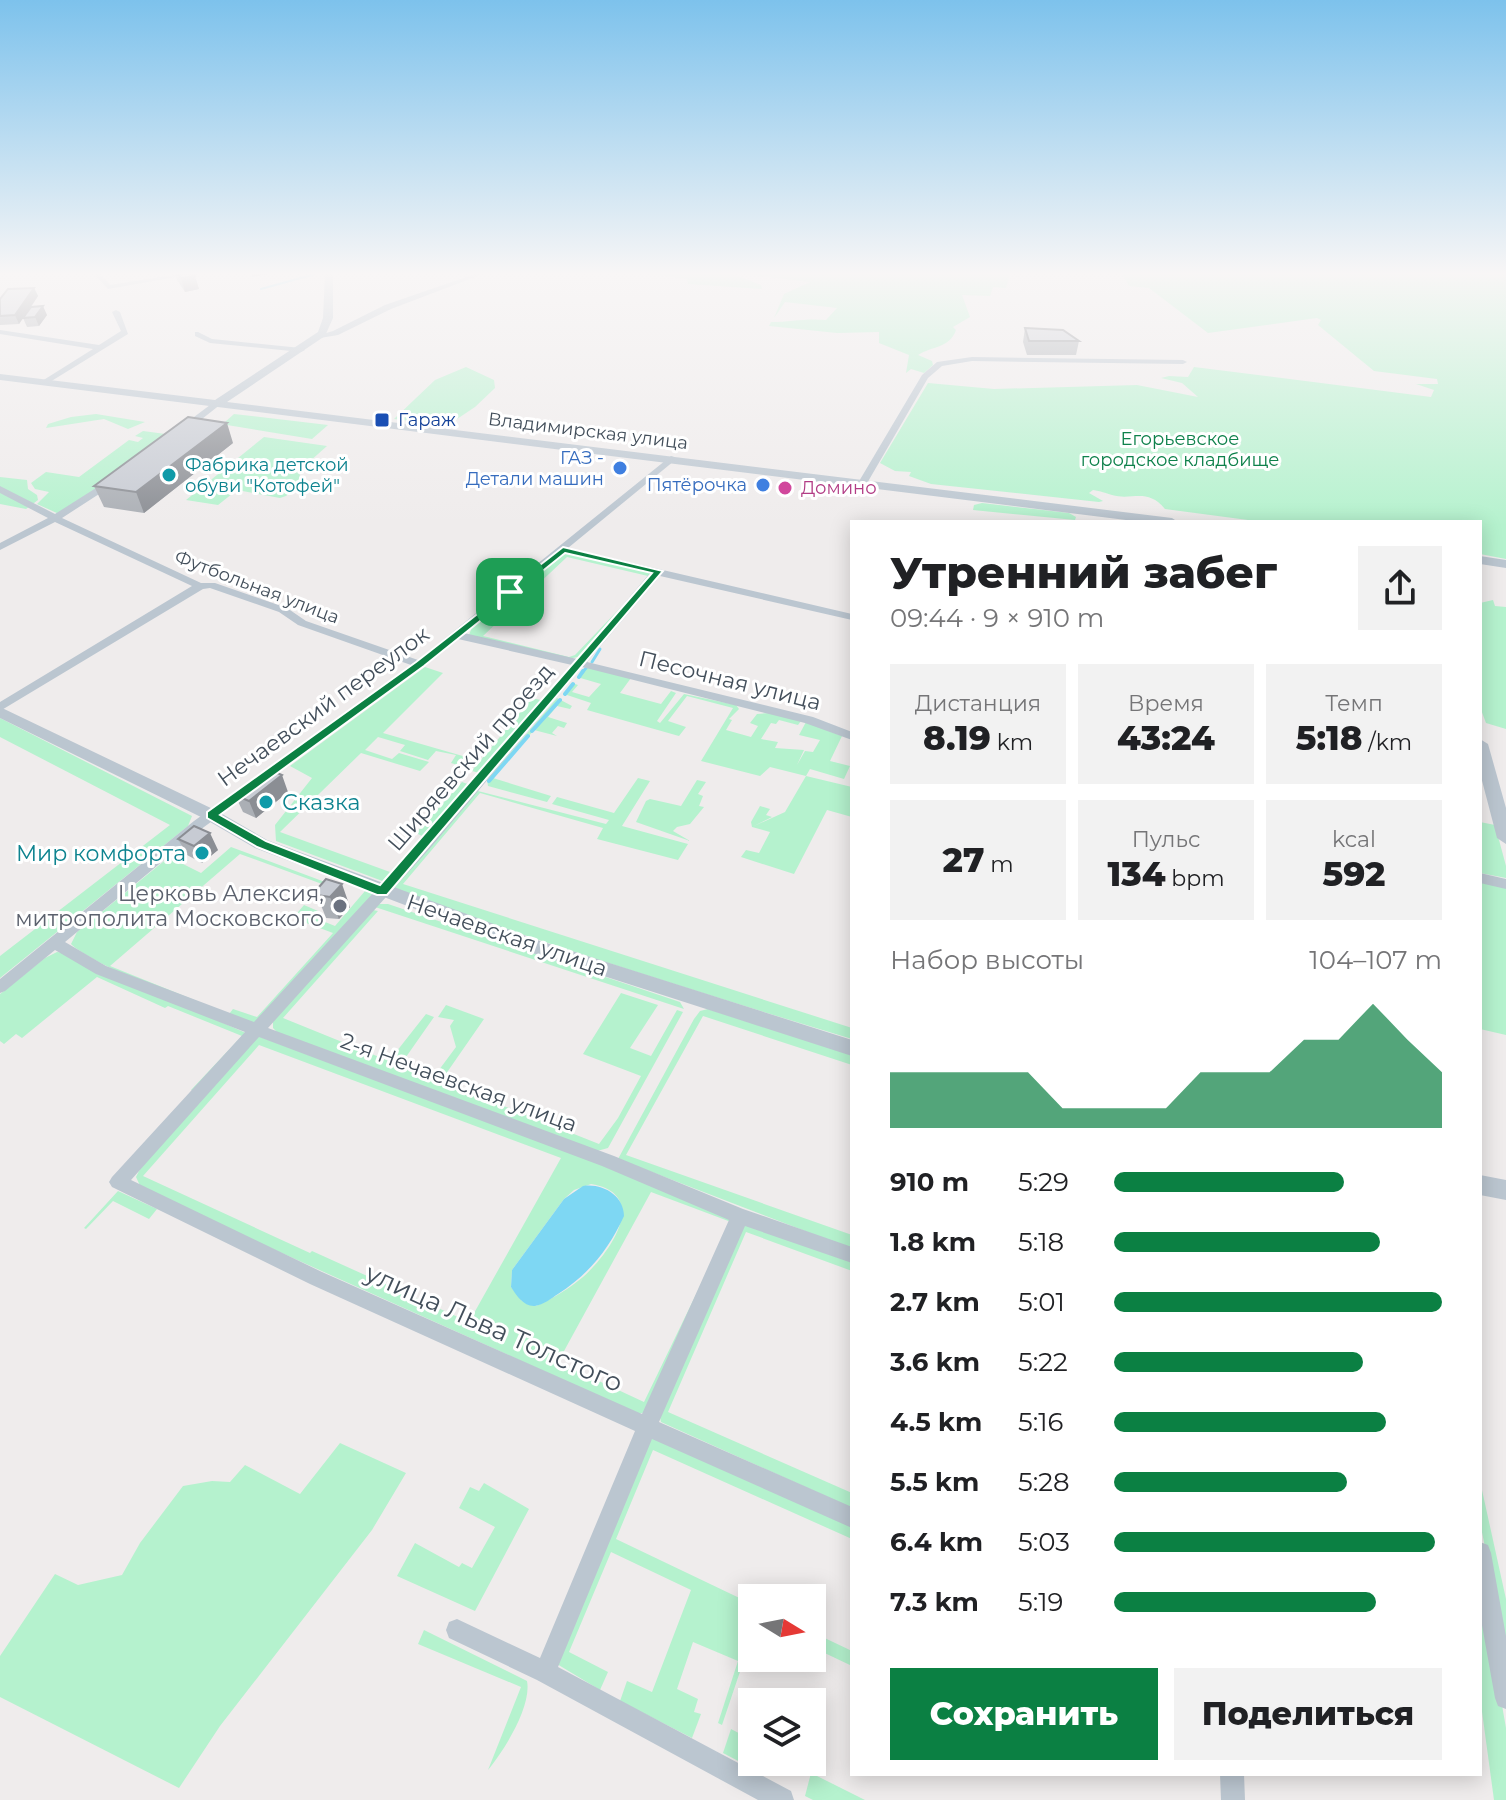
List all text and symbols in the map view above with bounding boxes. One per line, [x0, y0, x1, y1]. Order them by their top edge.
street label: Владимирская улица [487, 408, 689, 454]
place label: Гараж [398, 409, 456, 431]
marker: Гараж [373, 411, 391, 429]
park label: Егорьевское городское кладбище [1081, 428, 1279, 471]
place label: ГАЗ - Детали машин [466, 447, 604, 490]
place label: Фабрика детской обуви "Котофей" [185, 454, 349, 497]
marker: ГАЗ - Детали машин [611, 459, 629, 477]
marker: Фабрика детской обуви "Котофей" [160, 466, 178, 484]
place label: Пятёрочка [647, 474, 747, 496]
marker: Пятёрочка [754, 476, 772, 494]
place label: Домино [801, 477, 877, 499]
marker: Домино [776, 479, 794, 497]
street label: Футбольная улица [172, 545, 342, 629]
text: Утренний забег [890, 545, 1277, 599]
button: share [1358, 546, 1442, 630]
pin [476, 558, 544, 626]
icon: arrive [488, 570, 532, 614]
text: 09:44 · 9 × 910 m [890, 602, 1104, 634]
street label: Нечаевский переулок [212, 620, 435, 792]
street label: Песочная улица [636, 645, 824, 716]
street label: Ширяевский проезд [382, 658, 559, 856]
text: Дистанция [915, 690, 1041, 717]
text: Время [1128, 690, 1204, 717]
text: Темп [1325, 690, 1383, 717]
text: 8.19 [923, 717, 991, 759]
text: 43:24 [1117, 717, 1215, 759]
text: 5:18 [1296, 717, 1363, 759]
text: km [991, 729, 1033, 756]
text: /km [1363, 729, 1412, 756]
place label: Сказка [282, 789, 360, 816]
marker: Сказка [257, 793, 275, 811]
text: Пульс [1132, 826, 1200, 853]
text: kcal [1332, 826, 1376, 853]
text: 27 [943, 839, 984, 881]
place label: Мир комфорта [16, 840, 186, 867]
marker: Мир комфорта [193, 844, 211, 862]
text: m [984, 851, 1013, 878]
text: 134 [1107, 853, 1166, 895]
text: 592 [1323, 853, 1385, 895]
text: bpm [1166, 865, 1225, 892]
place label: Церковь Алексия, митрополита Московского [15, 880, 324, 932]
street label: Нечаевская улица [403, 888, 611, 982]
marker: Церковь Алексия, митрополита Московского [331, 897, 349, 915]
text: Набор высоты [890, 944, 1084, 976]
text: 104–107 m [1309, 944, 1442, 976]
street label: 2-я Нечаевская улица [337, 1027, 581, 1138]
text: 910 m [890, 1166, 969, 1198]
text: 5:29 [1018, 1166, 1069, 1198]
text: 1.8 km [890, 1226, 976, 1258]
text: 5:18 [1018, 1226, 1064, 1258]
street label: улица Льва Толстого [359, 1256, 628, 1399]
text: 2.7 km [890, 1286, 980, 1318]
text: 5:01 [1018, 1286, 1065, 1318]
text: 3.6 km [890, 1346, 980, 1378]
text: 5:22 [1018, 1346, 1068, 1378]
text: 4.5 km [890, 1406, 982, 1438]
text: 5:16 [1018, 1406, 1063, 1438]
text: 5.5 km [890, 1466, 979, 1498]
text: 5:28 [1018, 1466, 1070, 1498]
text: 6.4 km [890, 1526, 983, 1558]
text: 5:03 [1018, 1526, 1070, 1558]
north arrow [738, 1584, 826, 1672]
map controls [738, 1584, 826, 1776]
text: 7.3 km [890, 1586, 979, 1618]
text: 5:19 [1018, 1586, 1063, 1618]
button: Сохранить [890, 1668, 1158, 1760]
button: Поделиться [1174, 1668, 1442, 1760]
button: layers [738, 1688, 826, 1776]

